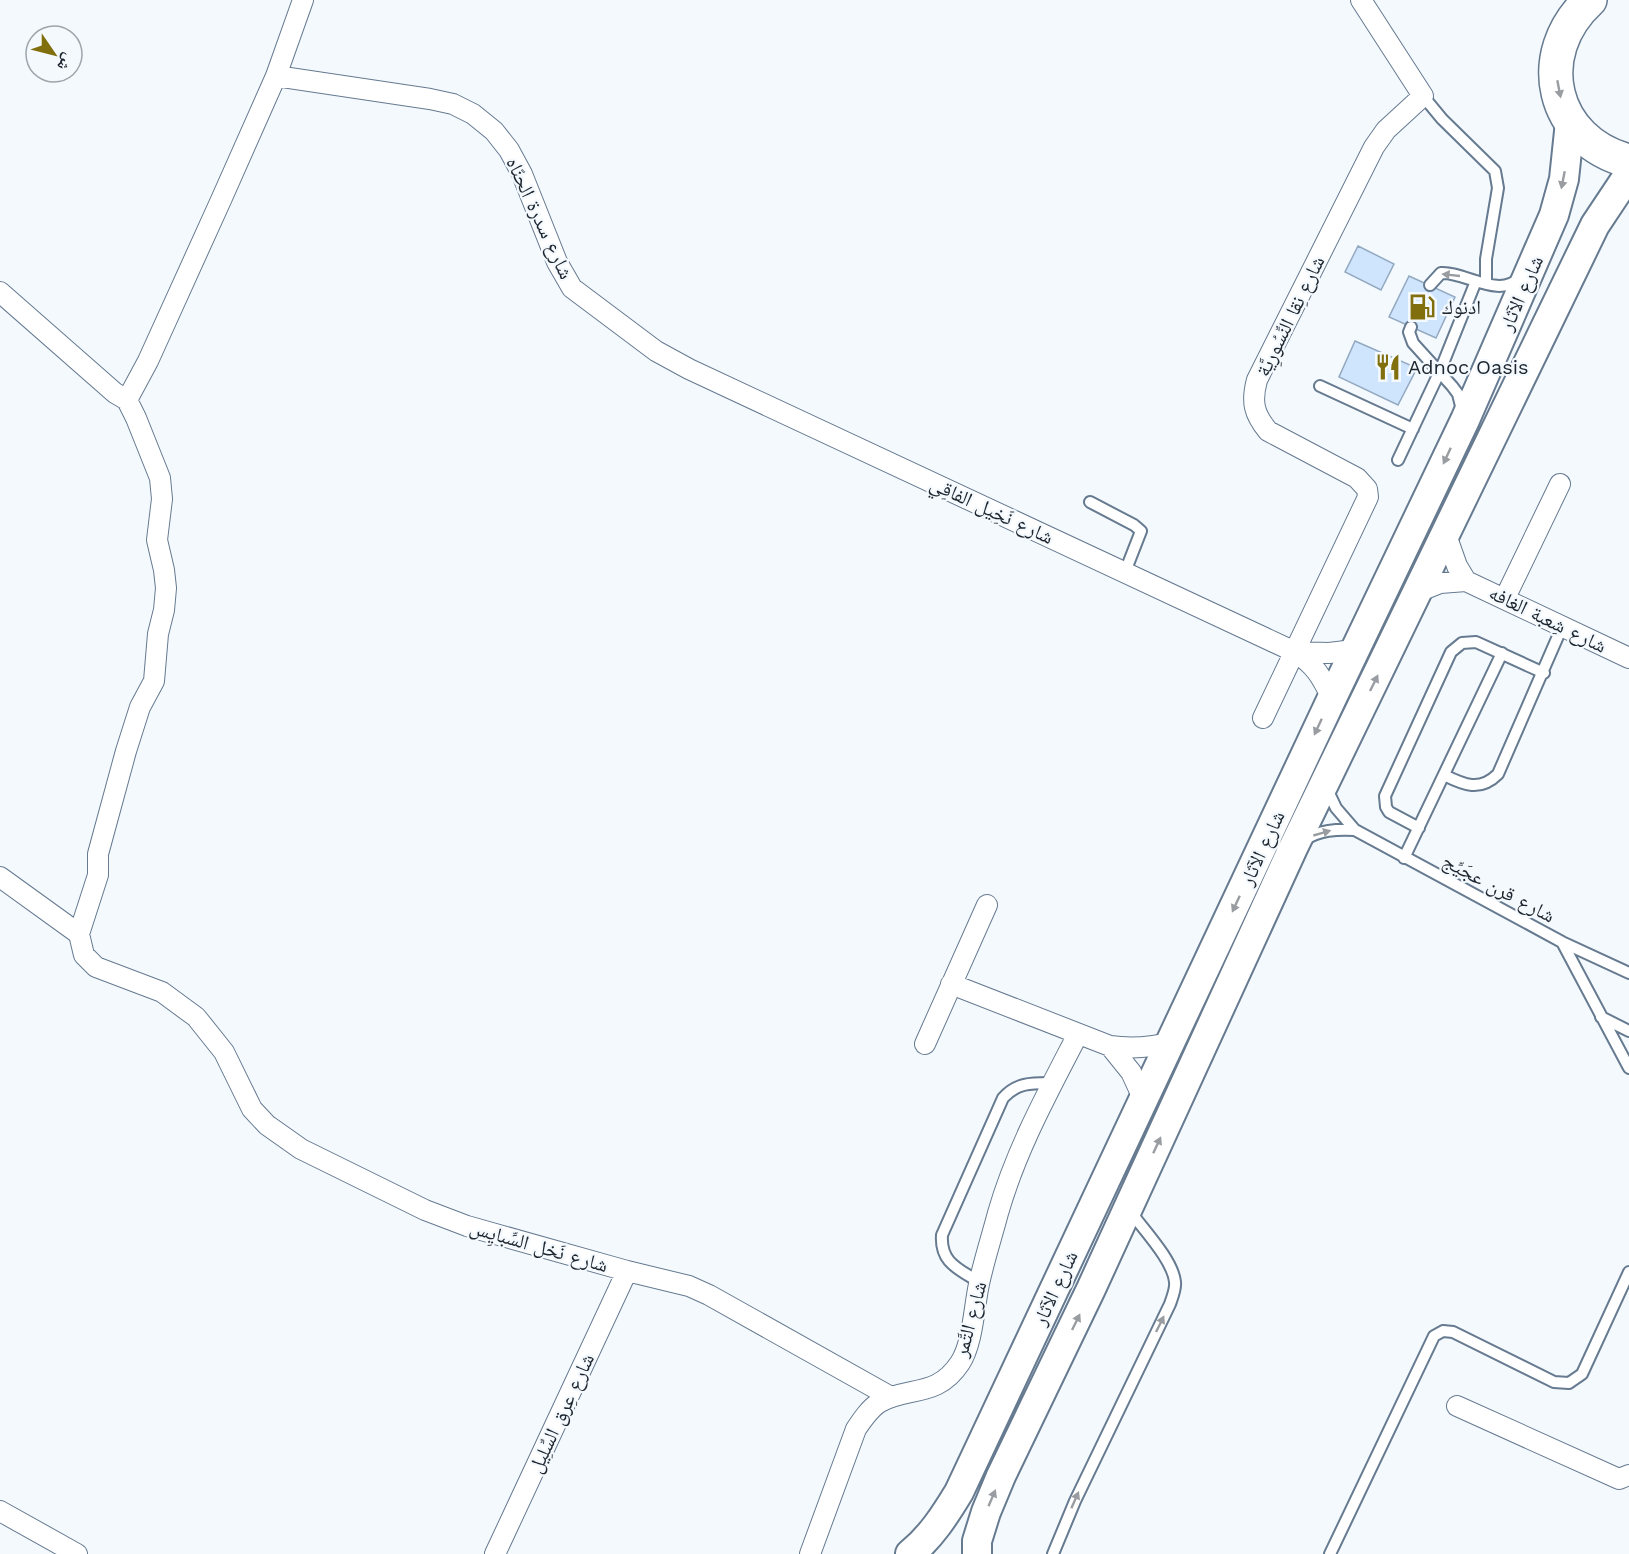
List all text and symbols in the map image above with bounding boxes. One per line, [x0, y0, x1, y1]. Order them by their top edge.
north arrow [24, 24, 84, 84]
text: ش [53, 50, 79, 75]
one-way arrow [1554, 80, 1564, 99]
street label: شارع سدرة الحنّاه [500, 153, 579, 283]
one-way arrow [1558, 171, 1567, 190]
street label: شارع نِقا النِّسُورِيَّة [1250, 252, 1333, 382]
street label: شارع الآثار [1493, 252, 1549, 336]
one-way arrow [1441, 270, 1460, 280]
fuel station icon: ادنوك [1407, 292, 1437, 322]
place label: ادنوك [1442, 295, 1481, 319]
restaurant icon: Adnoc Oasis [1373, 352, 1403, 382]
place label: Adnoc Oasis [1408, 355, 1529, 379]
one-way arrow [1443, 448, 1452, 465]
street label: شارع نَخِيل الفاقِي [925, 471, 1058, 553]
street label: شارع شِعبة الغافه [1485, 580, 1611, 659]
one-way arrow [1369, 675, 1378, 692]
one-way arrow [1313, 719, 1323, 737]
street label: شارع الآثار [1234, 807, 1291, 890]
one-way arrow [1313, 828, 1331, 837]
street label: شارع قرن عجَيِّج [1438, 848, 1559, 929]
one-way arrow [1231, 895, 1240, 912]
one-way arrow [1153, 1136, 1162, 1153]
street label: شارع نَخل السِّبايِس [466, 1215, 611, 1280]
street label: شارع الآثار [1027, 1247, 1084, 1330]
street label: شارع التَّمر [948, 1279, 993, 1361]
one-way arrow [1071, 1313, 1080, 1330]
one-way arrow [1156, 1316, 1165, 1333]
street label: شارع عِرق السِّلِيل [523, 1349, 600, 1477]
one-way arrow [988, 1489, 997, 1507]
one-way arrow [1071, 1491, 1080, 1508]

